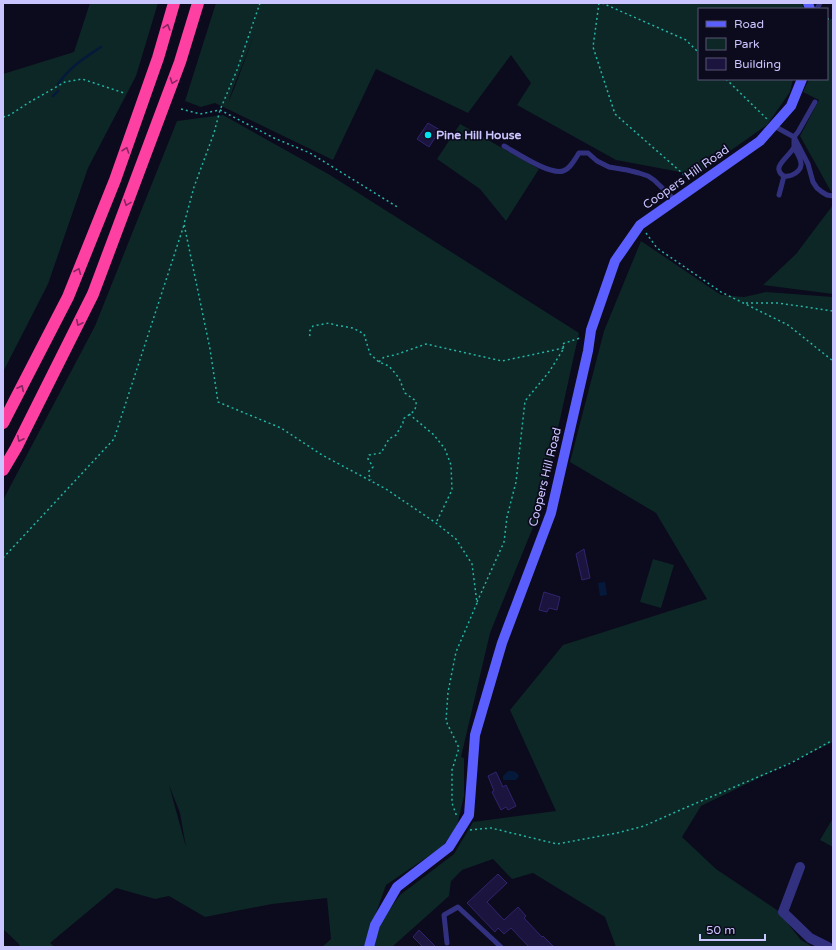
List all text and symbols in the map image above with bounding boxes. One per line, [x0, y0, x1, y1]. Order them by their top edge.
legend [698, 8, 828, 80]
text: Road [734, 17, 764, 31]
one-way arrow [162, 24, 171, 31]
text: Park [734, 37, 760, 51]
text: Building [734, 57, 781, 71]
one-way arrow [169, 77, 177, 84]
place label: Pine Hill House [436, 128, 521, 142]
marker: Pine Hill House [423, 130, 433, 140]
street label: Coopers Hill Road [640, 142, 732, 212]
one-way arrow [121, 147, 129, 154]
one-way arrow [124, 199, 132, 206]
one-way arrow [73, 268, 81, 276]
one-way arrow [76, 319, 84, 326]
one-way arrow [16, 385, 24, 392]
street label: Coopers Hill Road [526, 426, 564, 528]
one-way arrow [18, 435, 25, 442]
scale bar [700, 916, 765, 942]
text: 50 m [706, 923, 735, 937]

